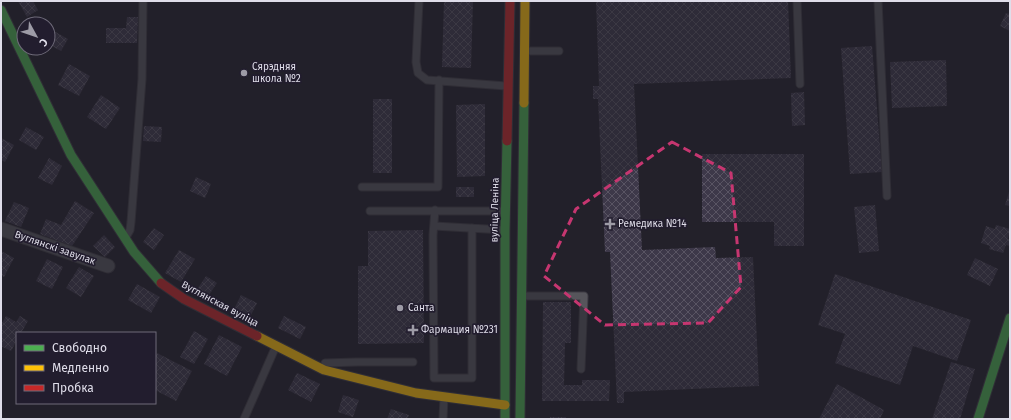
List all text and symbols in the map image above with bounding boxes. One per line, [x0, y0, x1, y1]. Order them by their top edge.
north arrow [16, 16, 56, 56]
text: С [36, 36, 50, 49]
place label: Сярэдняя школа №2 [252, 61, 301, 85]
marker: Сярэдняя школа №2 [239, 68, 249, 78]
street label: вуліца Леніна [487, 177, 502, 243]
place label: Ремедика №14 [618, 218, 687, 230]
marker: Ремедика №14 [605, 219, 615, 229]
street label: Вуглянскі завулак [13, 228, 98, 268]
street label: Вуглянская вуліца [179, 278, 261, 329]
place label: Санта [408, 302, 434, 314]
marker: Санта [395, 303, 405, 313]
place label: Фармация №231 [421, 324, 498, 336]
marker: Фармация №231 [408, 325, 418, 335]
legend [16, 332, 156, 404]
text: Свободно [52, 341, 107, 355]
text: Медленно [52, 361, 109, 375]
text: Пробка [52, 381, 94, 395]

